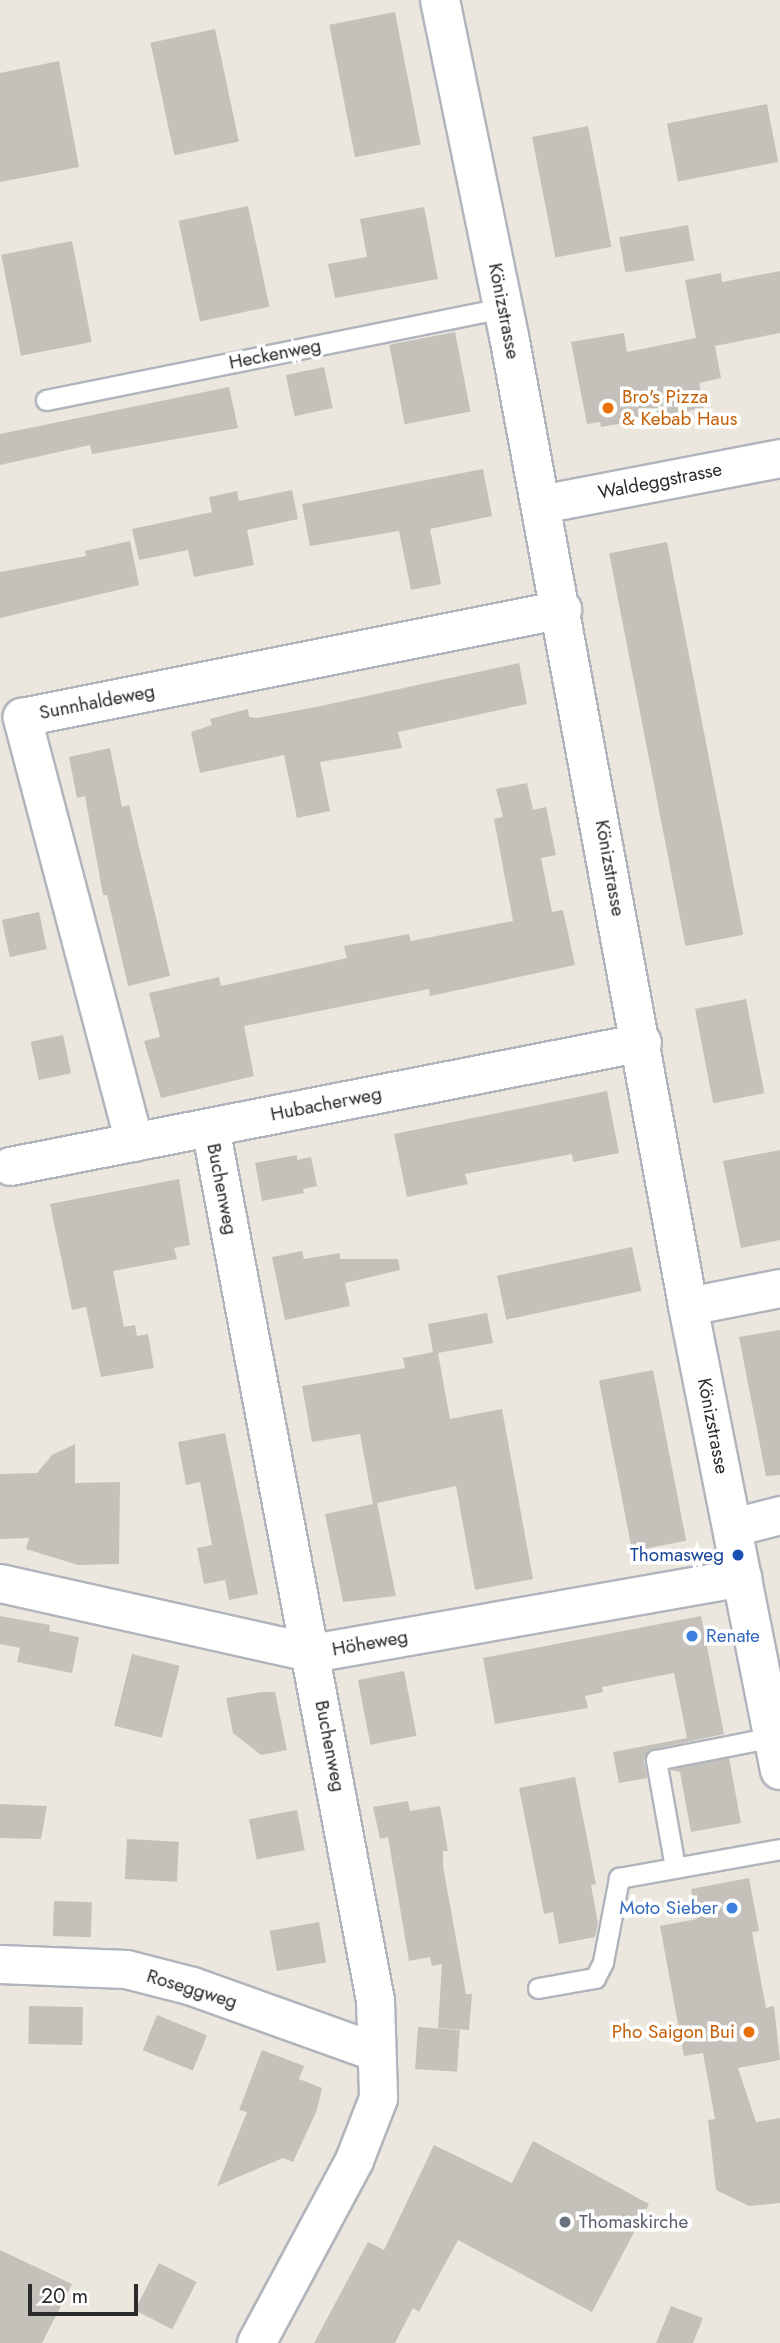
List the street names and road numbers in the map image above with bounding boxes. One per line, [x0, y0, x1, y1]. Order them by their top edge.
street label: Könizstrasse [484, 261, 524, 361]
street label: Heckenweg [227, 334, 323, 374]
street label: Waldeggstrasse [596, 458, 724, 504]
street label: Sunnhaldeweg [37, 680, 157, 724]
street label: Könizstrasse [590, 818, 630, 918]
street label: Hubacherweg [269, 1082, 383, 1126]
street label: Buchenweg [202, 1141, 242, 1237]
street label: Könizstrasse [693, 1376, 733, 1476]
street label: Höheweg [330, 1625, 410, 1661]
street label: Buchenweg [310, 1698, 350, 1794]
street label: Roseggweg [144, 1964, 240, 2014]

